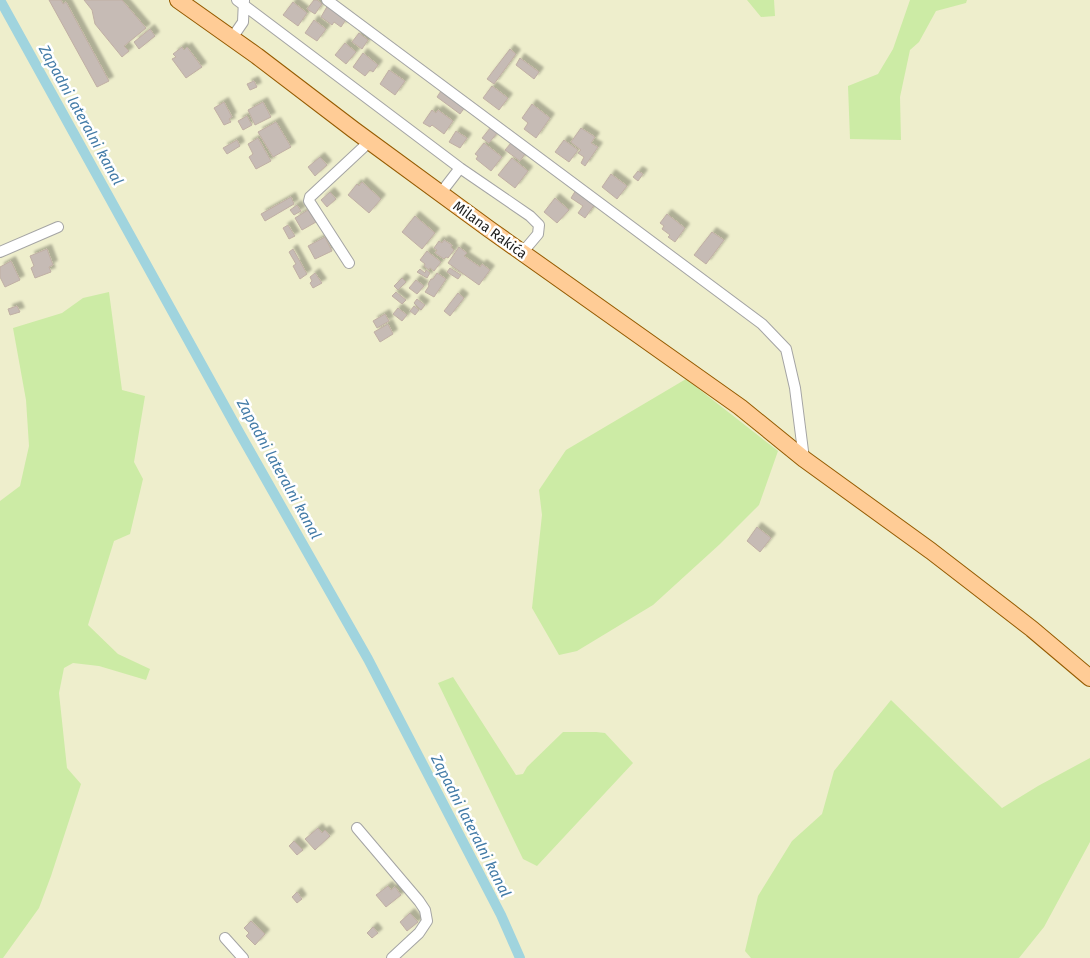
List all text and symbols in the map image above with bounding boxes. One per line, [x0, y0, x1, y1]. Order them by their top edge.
water label: Zapadni lateralni kanal [34, 41, 127, 188]
street label: Milana Rakića [450, 197, 530, 263]
water label: Zapadni lateralni kanal [232, 395, 325, 542]
water label: Zapadni lateralni kanal [427, 751, 515, 900]

